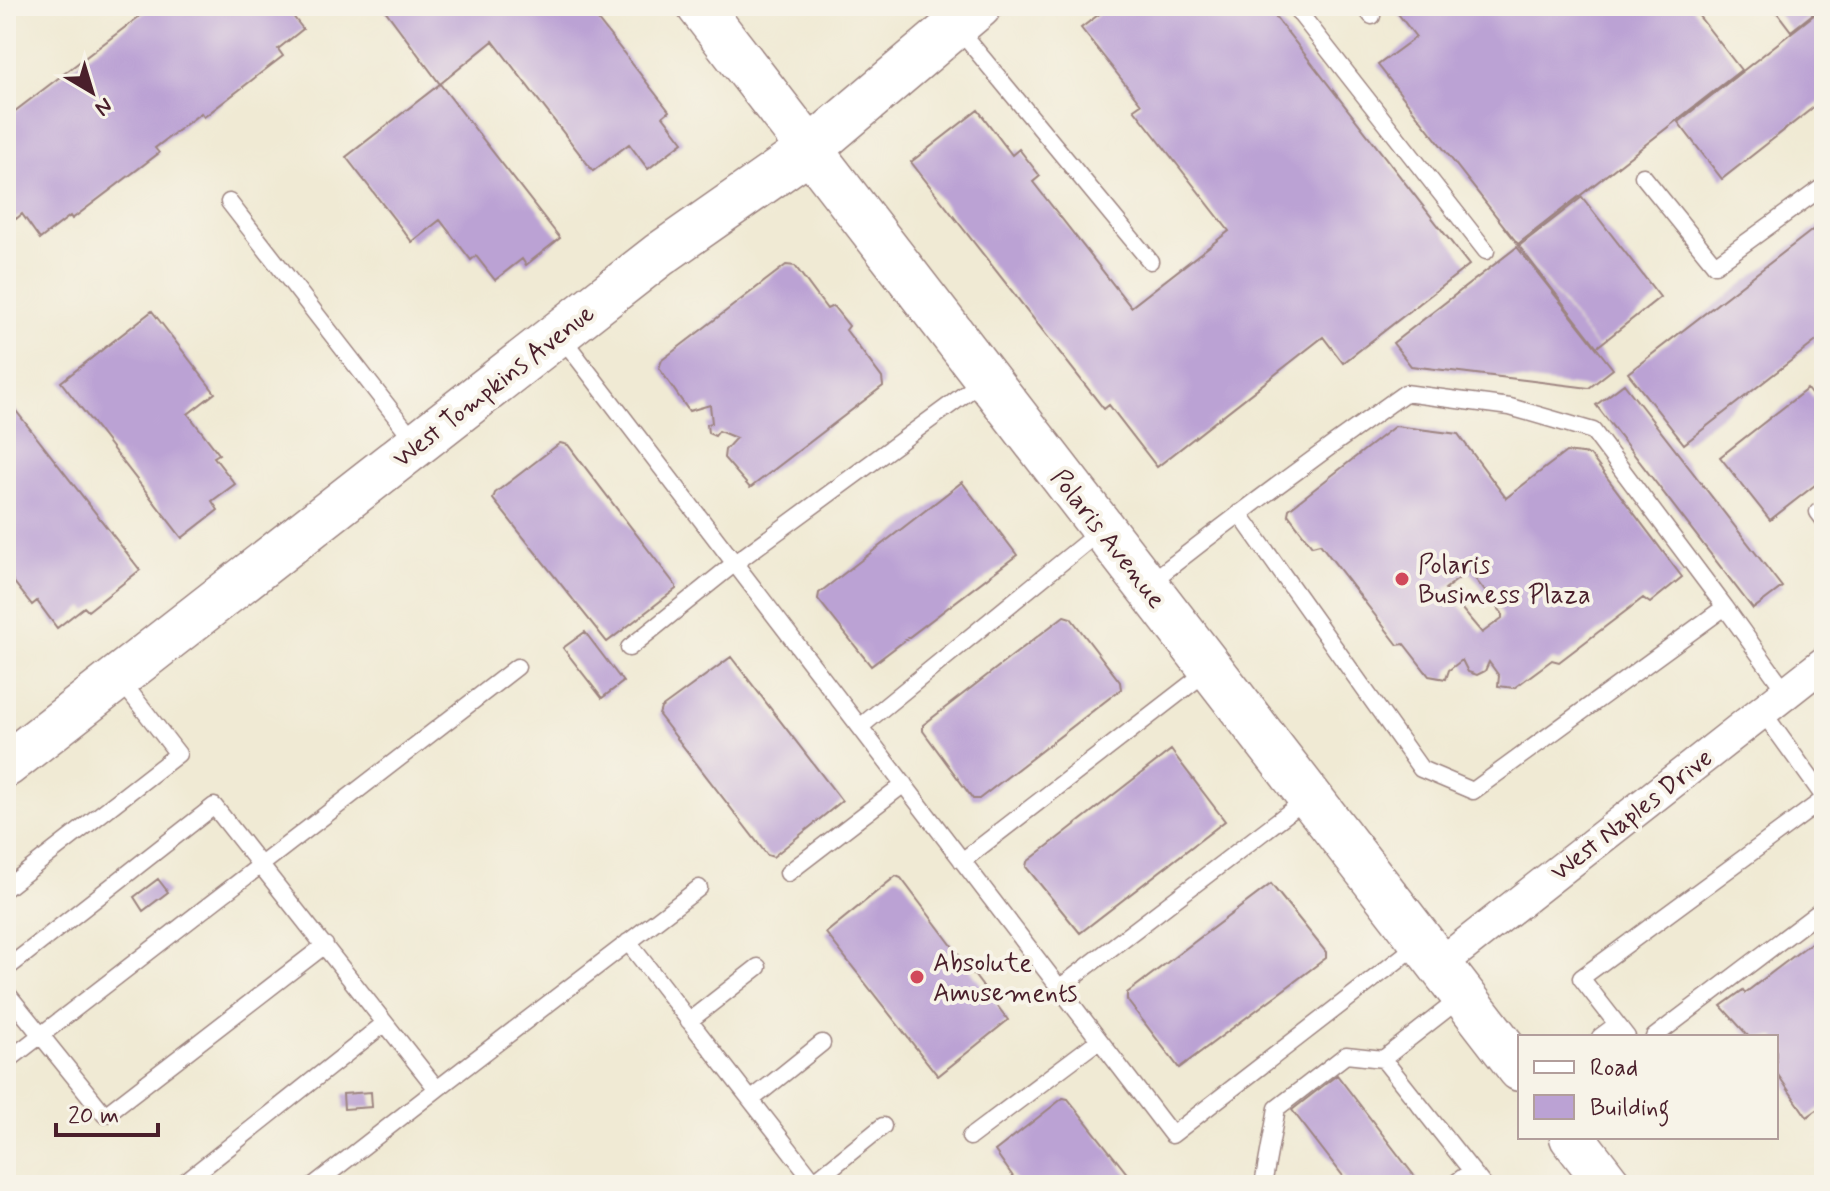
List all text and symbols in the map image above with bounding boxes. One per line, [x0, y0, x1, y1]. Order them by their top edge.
north arrow [52, 52, 132, 132]
text: N [89, 91, 117, 122]
street label: West Tompkins Avenue [386, 297, 602, 476]
street label: Polaris Avenue [1042, 463, 1173, 616]
place label: Polaris Business Plaza [1418, 549, 1591, 613]
marker: Polaris Business Plaza [1393, 570, 1411, 588]
street label: West Naples Drive [1544, 742, 1720, 890]
place label: Absolute Amusements [933, 947, 1078, 1011]
marker: Absolute Amusements [908, 968, 926, 986]
legend [1518, 1035, 1778, 1139]
text: Road [1590, 1053, 1638, 1084]
scale bar [56, 1087, 158, 1137]
text: Building [1590, 1093, 1670, 1127]
text: 20 m [68, 1101, 119, 1132]

